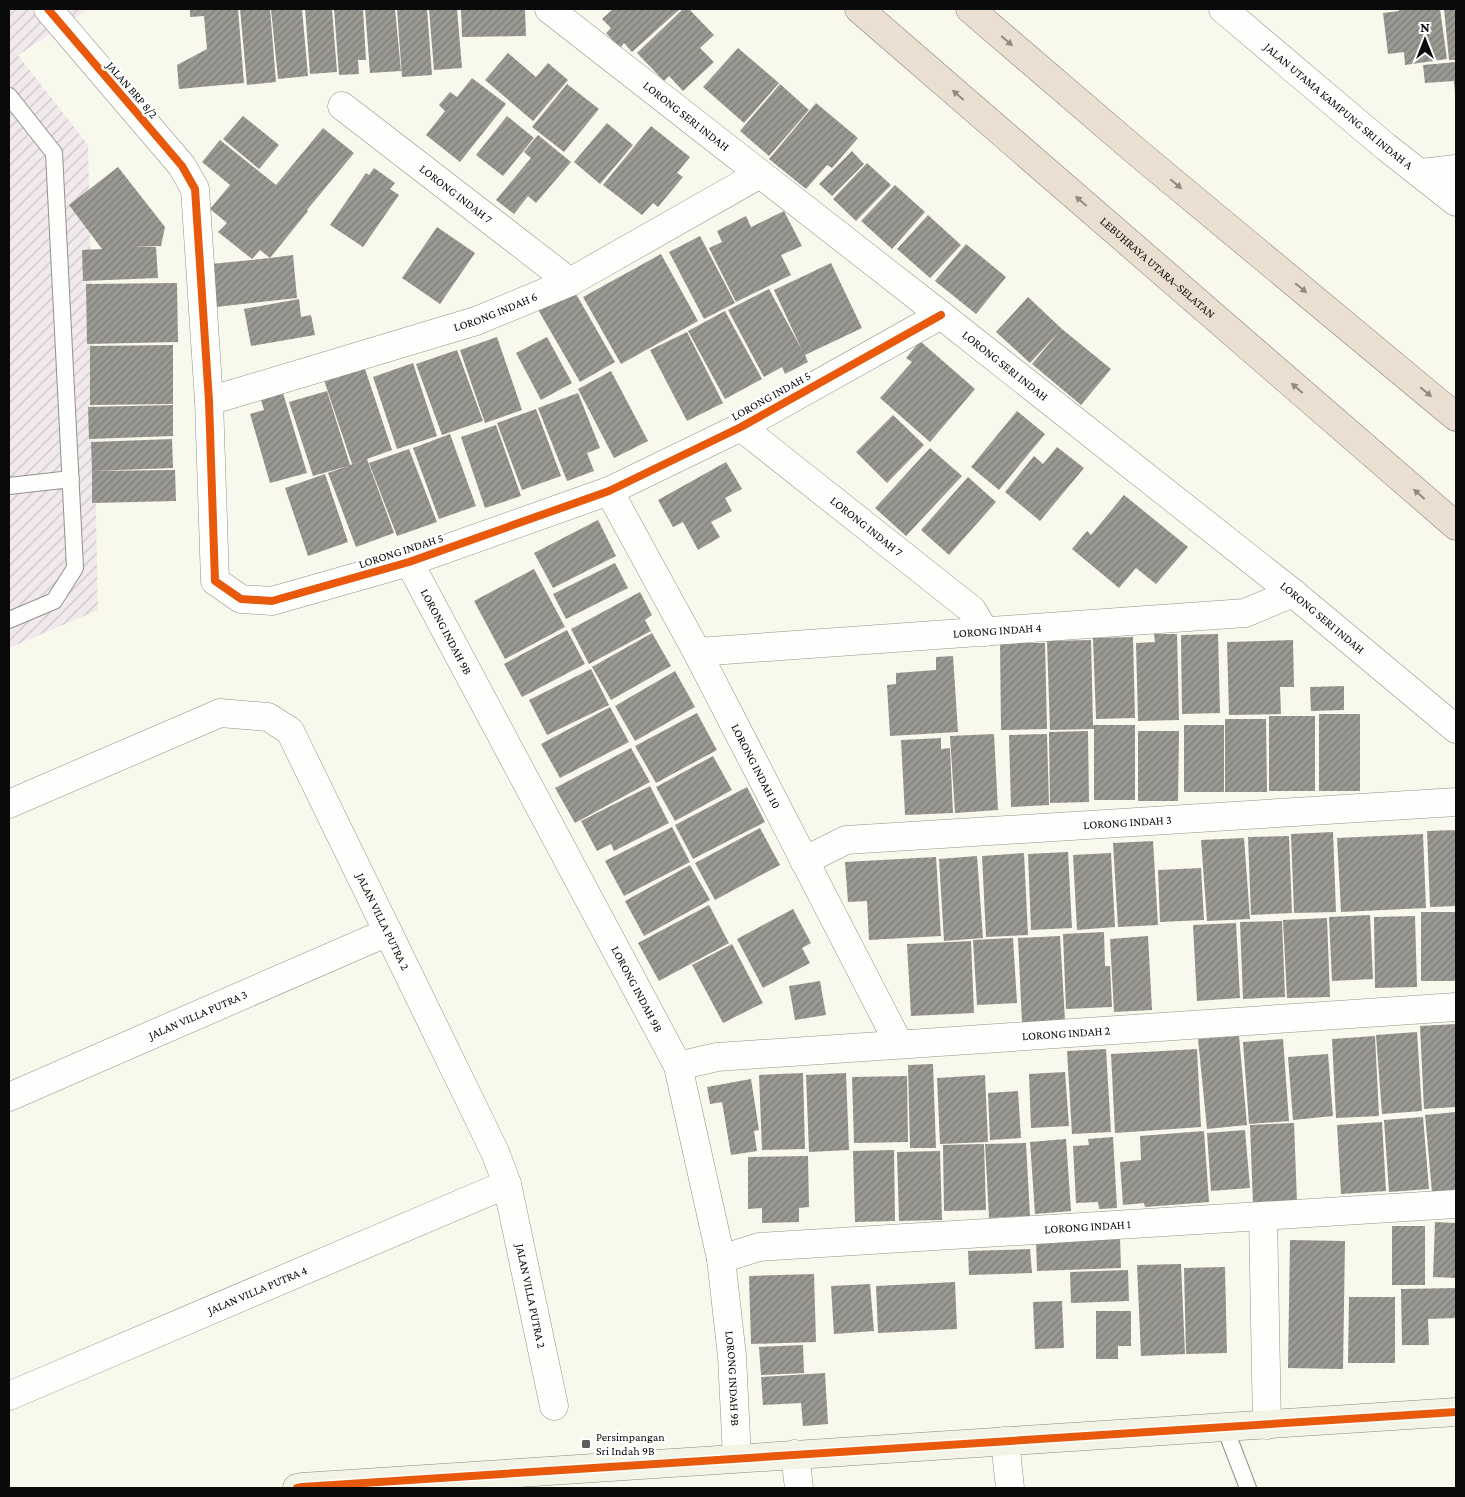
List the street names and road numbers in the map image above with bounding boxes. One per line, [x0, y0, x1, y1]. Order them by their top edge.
street label: JALAN UTAMA KAMPUNG SRI INDAH A [1261, 39, 1416, 173]
street label: JALAN BRP 8/2 [103, 58, 161, 122]
street label: LORONG SERI INDAH [640, 78, 732, 154]
street label: LORONG INDAH 7 [417, 161, 496, 227]
street label: LEBUHRAYA UTARA–SELATAN [1097, 214, 1218, 321]
street label: LORONG INDAH 6 [452, 289, 539, 334]
street label: LORONG SERI INDAH [960, 328, 1051, 404]
street label: LORONG INDAH 5 [729, 368, 813, 424]
street label: LORONG INDAH 7 [827, 493, 906, 560]
street label: LORONG INDAH 5 [357, 531, 445, 571]
street label: LORONG SERI INDAH [1277, 579, 1367, 657]
street label: LORONG INDAH 9B [418, 586, 475, 677]
street label: LORONG INDAH 4 [952, 620, 1042, 641]
street label: LORONG INDAH 10 [728, 721, 784, 811]
street label: LORONG INDAH 3 [1083, 813, 1172, 832]
street label: JALAN VILLA PUTRA 2 [353, 870, 413, 973]
street label: LORONG INDAH 9B [608, 944, 666, 1035]
street label: JALAN VILLA PUTRA 3 [145, 987, 250, 1043]
street label: LORONG INDAH 2 [1022, 1023, 1111, 1043]
street label: LORONG INDAH 1 [1044, 1217, 1131, 1236]
street label: JALAN VILLA PUTRA 2 [513, 1242, 549, 1350]
street label: JALAN VILLA PUTRA 4 [205, 1263, 309, 1318]
street label: LORONG INDAH 9B [722, 1330, 742, 1427]

